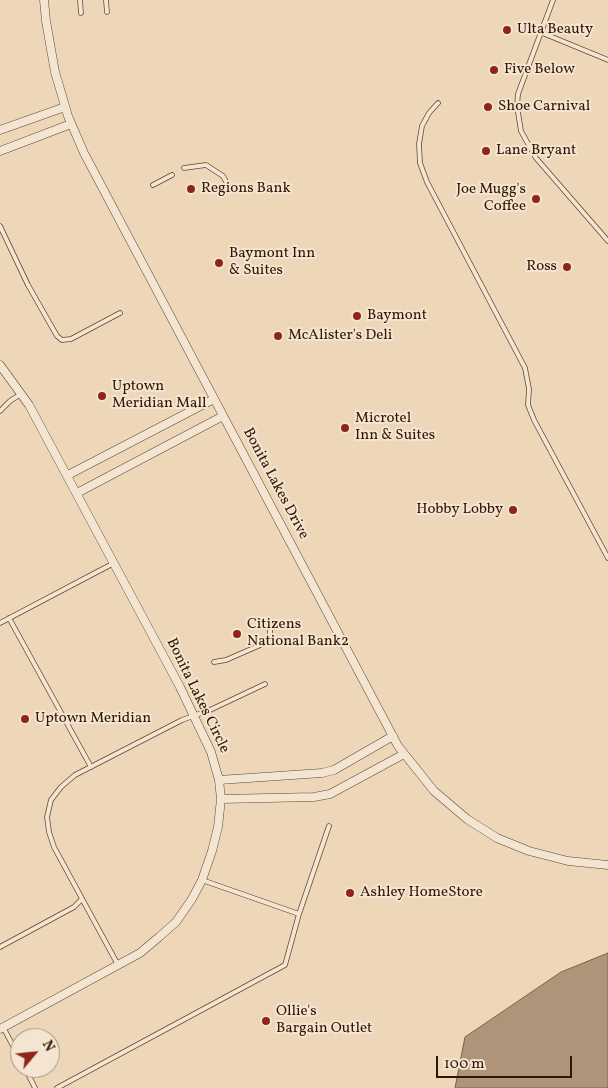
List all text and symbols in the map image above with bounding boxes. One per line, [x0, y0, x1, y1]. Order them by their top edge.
place label: Ulta Beauty [517, 21, 593, 39]
marker: Ulta Beauty [501, 24, 513, 36]
place label: Five Below [504, 61, 575, 79]
marker: Five Below [488, 64, 500, 76]
place label: Shoe Carnival [498, 98, 590, 116]
marker: Shoe Carnival [482, 101, 494, 113]
place label: Lane Bryant [496, 142, 576, 160]
marker: Lane Bryant [480, 145, 492, 157]
place label: Regions Bank [201, 180, 291, 198]
place label: Joe Mugg's Coffee [456, 181, 526, 216]
marker: Regions Bank [185, 183, 197, 195]
marker: Joe Mugg's Coffee [530, 193, 542, 205]
place label: Baymont Inn & Suites [229, 245, 315, 280]
marker: Baymont Inn & Suites [213, 257, 225, 269]
place label: Ross [526, 258, 557, 276]
marker: Ross [561, 261, 573, 273]
place label: Baymont [367, 307, 427, 325]
marker: Baymont [351, 310, 363, 322]
place label: McAlister's Deli [288, 327, 392, 345]
marker: McAlister's Deli [272, 330, 284, 342]
place label: Uptown Meridian Mall [112, 378, 206, 413]
marker: Uptown Meridian Mall [96, 390, 108, 402]
place label: Microtel Inn & Suites [355, 410, 435, 445]
marker: Microtel Inn & Suites [339, 422, 351, 434]
street label: Bonita Lakes Drive [238, 425, 312, 543]
place label: Hobby Lobby [416, 501, 503, 519]
marker: Hobby Lobby [507, 504, 519, 516]
place label: Citizens National Bank2 [247, 616, 349, 651]
marker: Citizens National Bank2 [231, 628, 243, 640]
street label: Bonita Lakes Circle [161, 636, 233, 756]
place label: Uptown Meridian [35, 710, 151, 728]
marker: Uptown Meridian [19, 713, 31, 725]
place label: Ashley HomeStore [360, 884, 483, 902]
marker: Ashley HomeStore [344, 887, 356, 899]
place label: Ollie's Bargain Outlet [276, 1003, 372, 1038]
marker: Ollie's Bargain Outlet [260, 1015, 272, 1027]
north arrow [10, 1028, 60, 1078]
text: N [37, 1037, 59, 1055]
scale bar [438, 1046, 574, 1078]
text: 100 m [444, 1054, 484, 1075]

